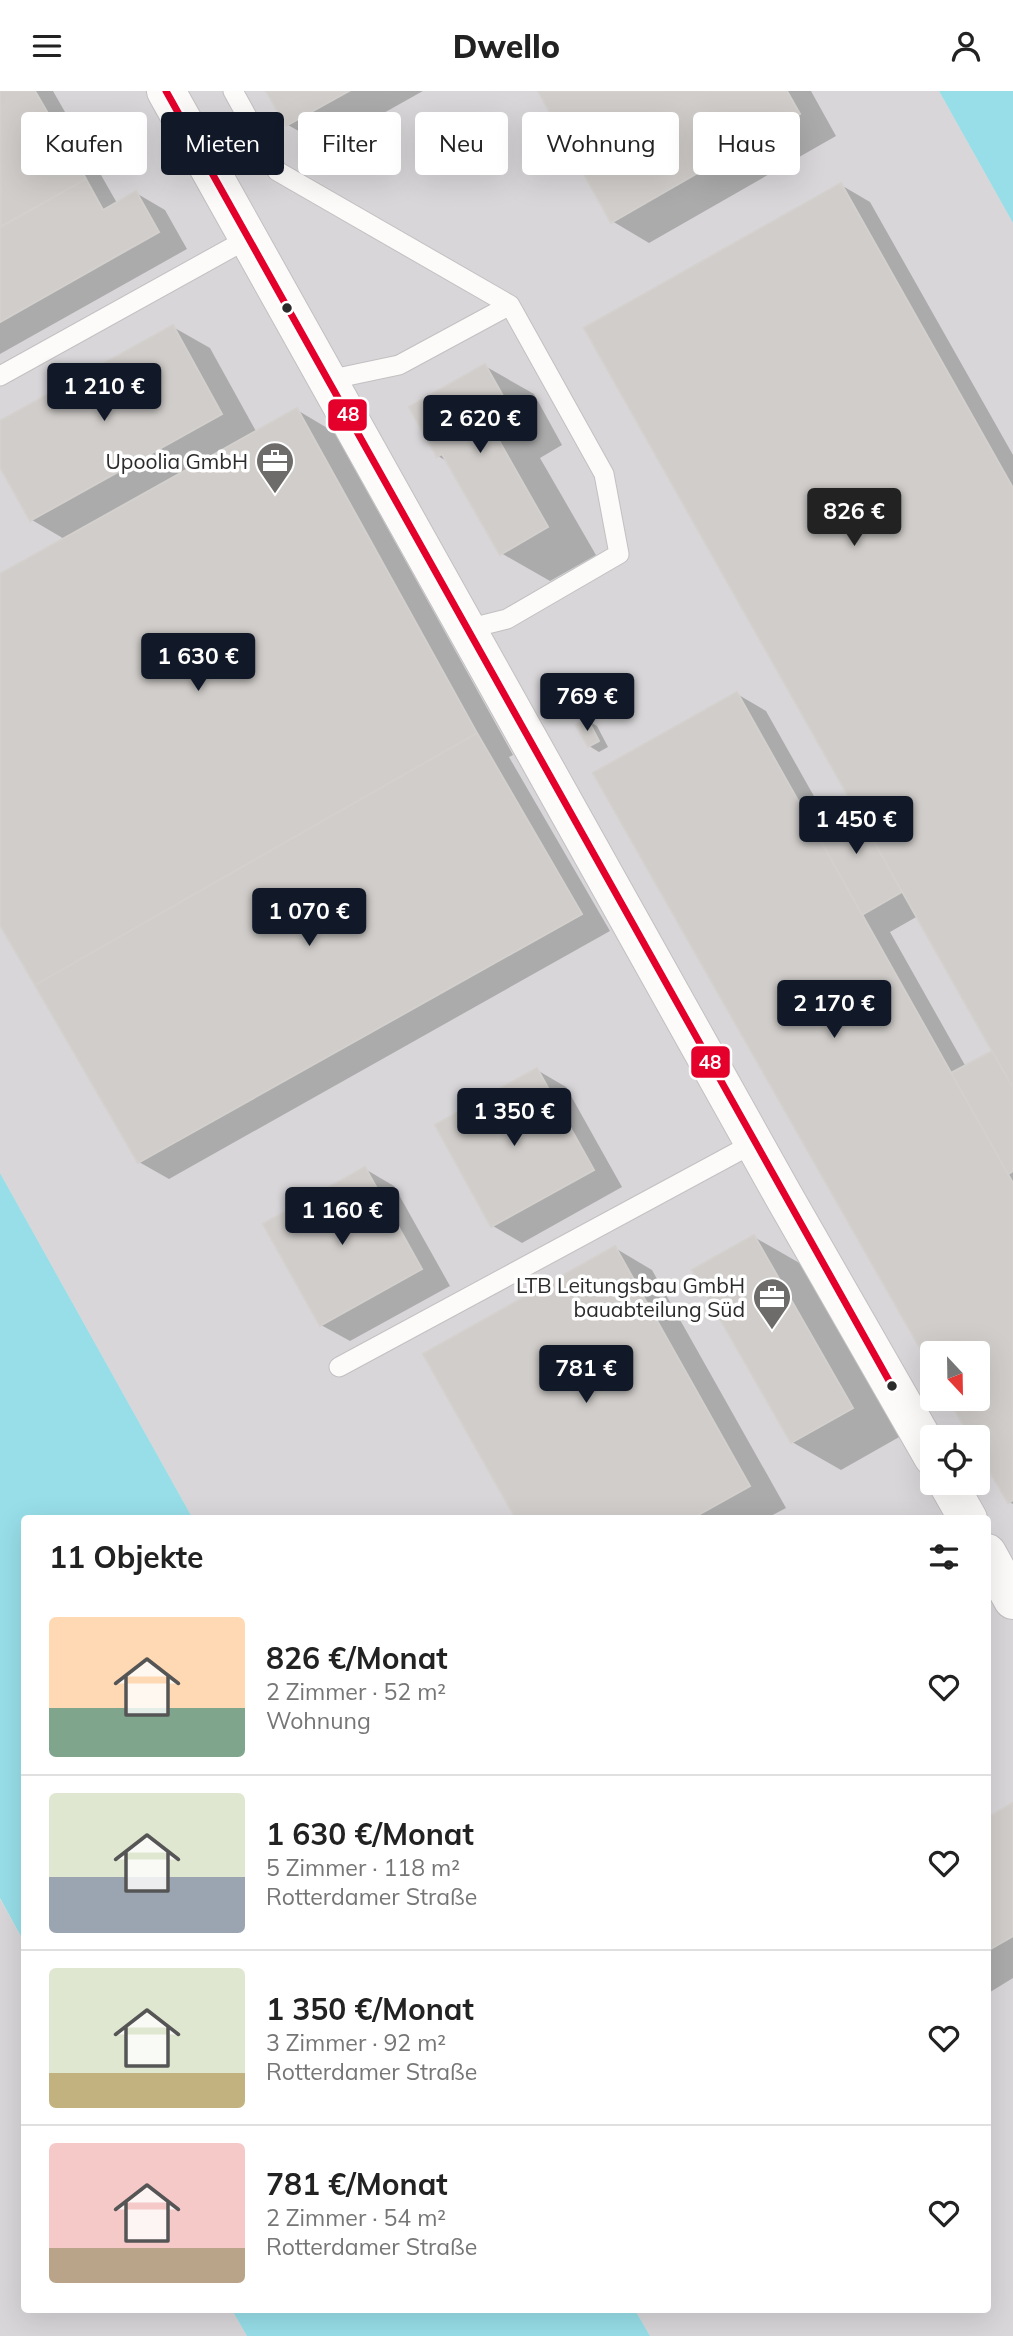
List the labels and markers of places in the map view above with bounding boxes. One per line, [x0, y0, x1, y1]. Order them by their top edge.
unlabelled marker [280, 301, 294, 315]
pin: 1 210 € [39, 363, 169, 423]
pin: 2 620 € [415, 395, 545, 455]
office icon: Upoolia GmbH [254, 440, 296, 495]
place label: Upoolia GmbH [106, 448, 248, 474]
pin: 826 € [805, 489, 903, 548]
pin: 1 630 € [133, 633, 263, 693]
pin: 769 € [538, 673, 636, 733]
pin: 1 450 € [791, 797, 921, 856]
pin: 1 070 € [244, 889, 374, 948]
pin: 2 170 € [769, 981, 899, 1040]
pin: 1 350 € [449, 1089, 579, 1148]
pin: 1 160 € [277, 1187, 407, 1247]
place label: LTB Leitungsbau GmbH bauabteilung Süd [516, 1272, 745, 1322]
office icon: LTB Leitungsbau GmbH bauabteilung Süd [751, 1276, 793, 1331]
pin: 781 € [537, 1345, 635, 1405]
unlabelled marker [885, 1379, 899, 1393]

